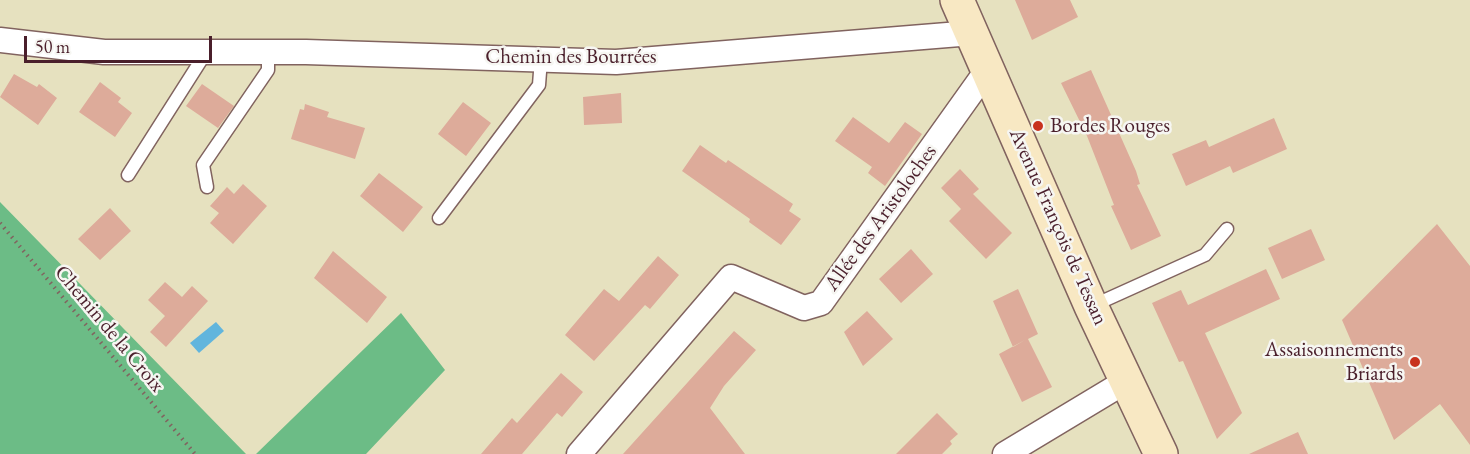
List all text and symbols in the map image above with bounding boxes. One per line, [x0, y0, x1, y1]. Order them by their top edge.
scale bar [27, 24, 214, 62]
text: 50 m [35, 35, 70, 58]
street label: Chemin des Bourrées [485, 44, 657, 70]
place label: Bordes Rouges [1050, 113, 1170, 139]
marker: Bordes Rouges [1031, 119, 1045, 133]
street label: Avenue François de Tessan [1003, 125, 1113, 329]
street label: Allée des Aristoloches [819, 140, 943, 296]
street label: Chemin de la Croix [49, 260, 169, 398]
place label: Assaisonnements Briards [1265, 337, 1403, 387]
marker: Assaisonnements Briards [1408, 355, 1422, 369]

